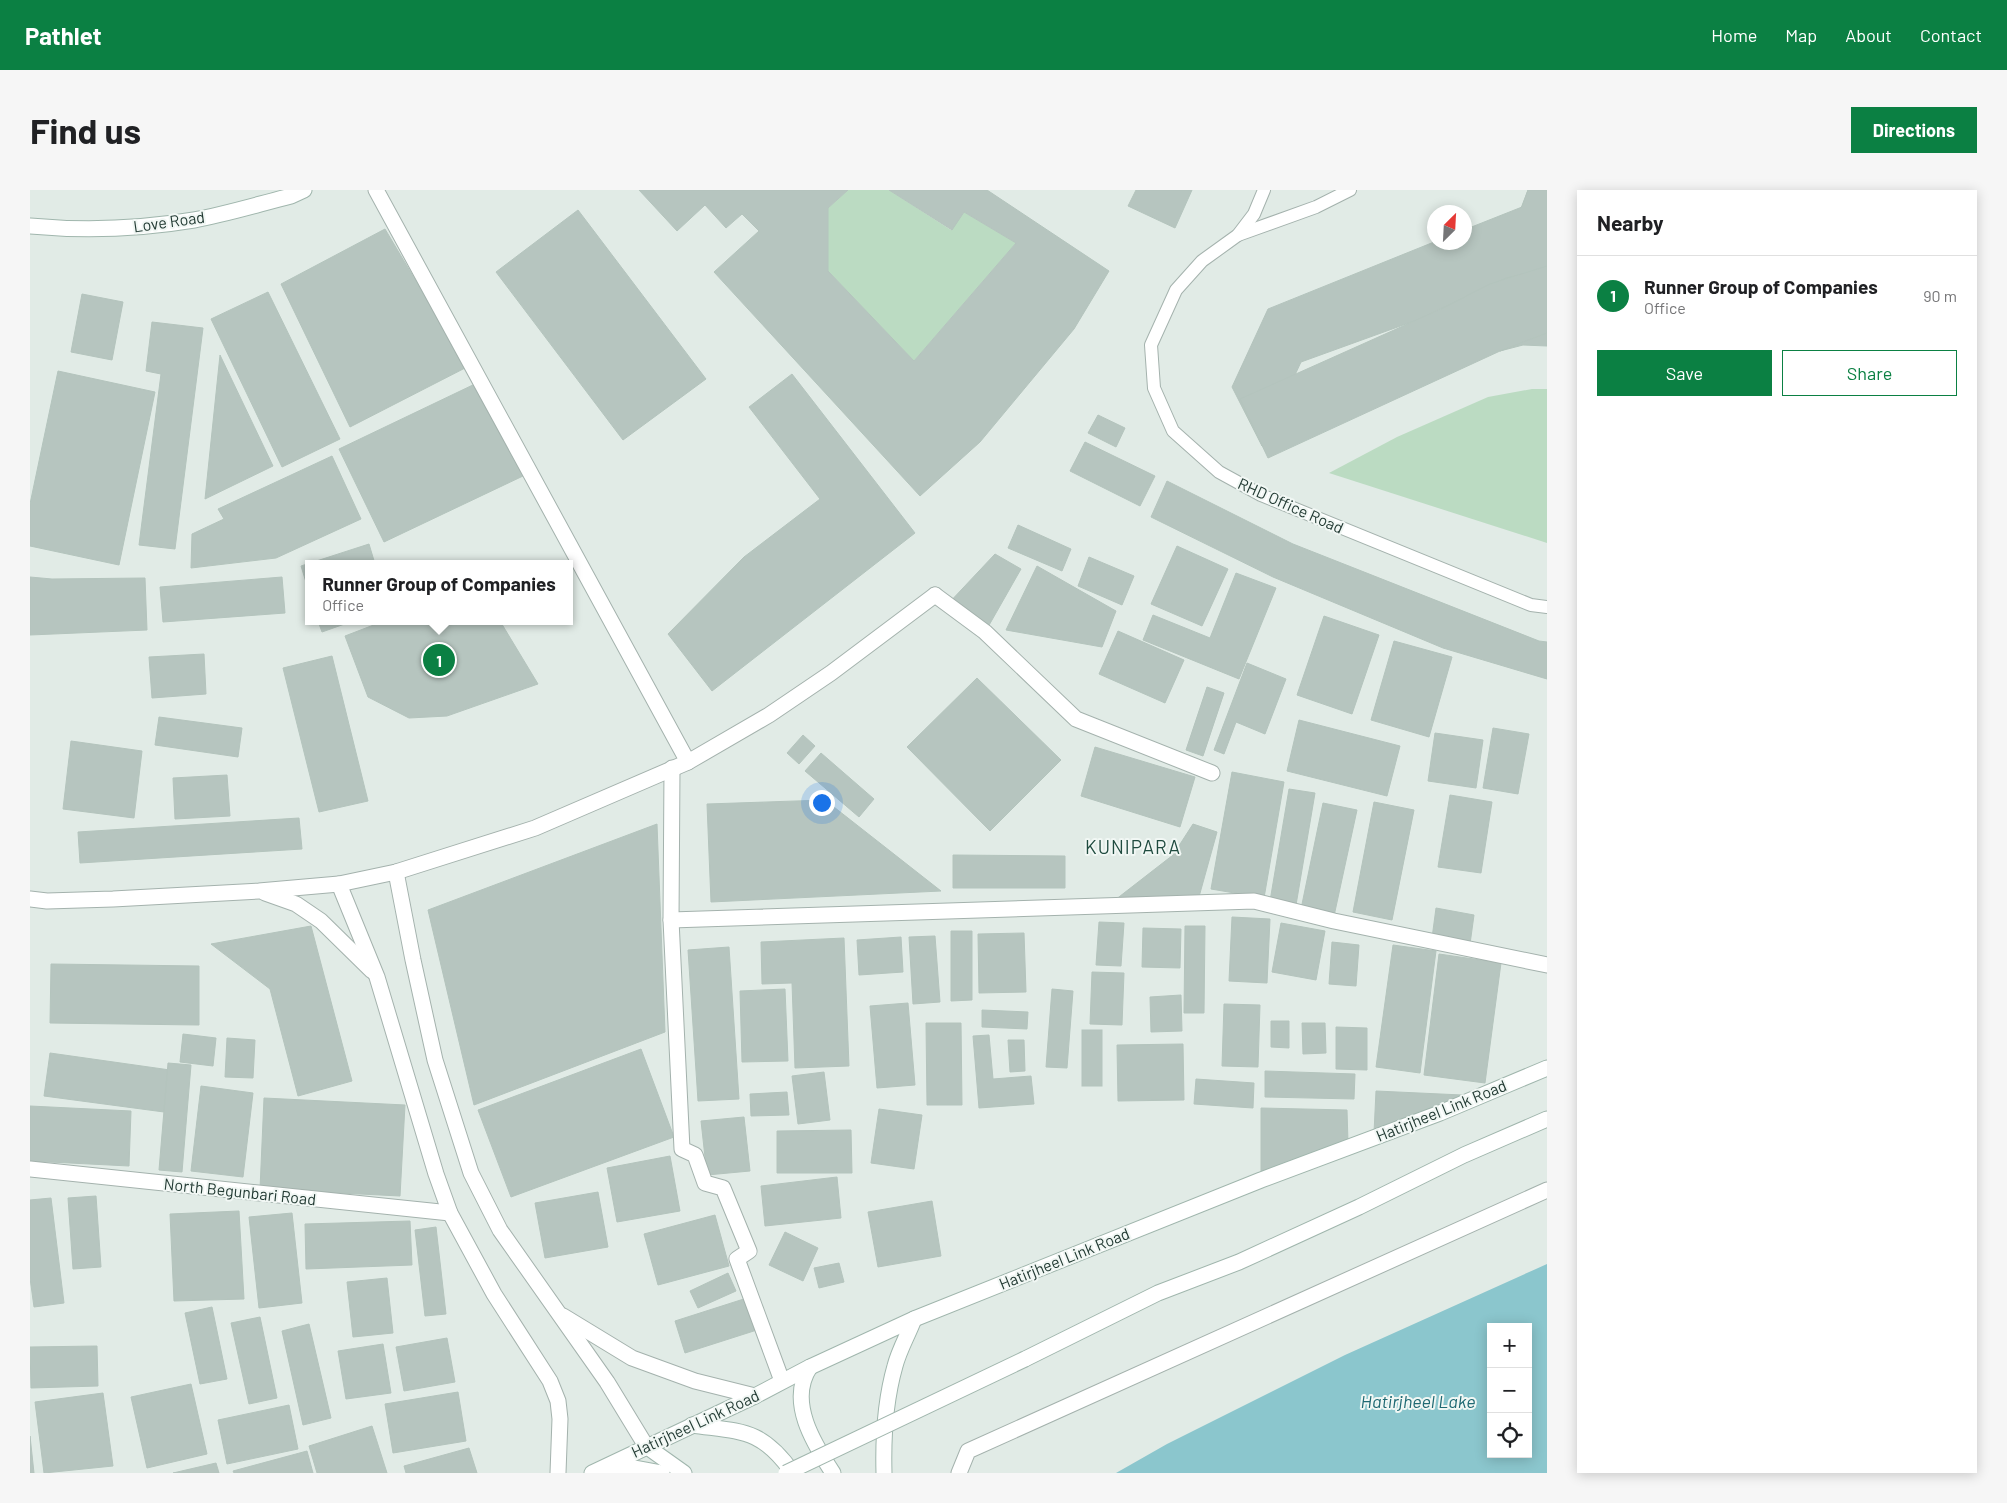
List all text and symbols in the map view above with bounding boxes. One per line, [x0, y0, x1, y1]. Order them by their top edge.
text: Pathlet [25, 21, 102, 50]
text: Home [1711, 24, 1757, 46]
text: Map [1785, 24, 1817, 46]
text: About [1845, 24, 1892, 46]
text: Contact [1920, 24, 1982, 46]
button: Directions [1851, 107, 1977, 153]
text: Find us [30, 109, 141, 151]
north arrow [1427, 205, 1472, 250]
street label: Love Road [132, 207, 206, 235]
text: Nearby [1597, 210, 1663, 235]
text: Runner Group of Companies [1644, 275, 1878, 298]
text: 1 [1610, 286, 1616, 305]
text: 90 m [1923, 286, 1957, 305]
text: Office [1644, 298, 1686, 317]
button: Save [1597, 350, 1772, 396]
button: Share [1782, 350, 1957, 396]
street label: RHD Office Road [1235, 473, 1347, 537]
popup [305, 560, 573, 625]
text: Runner Group of Companies [322, 572, 556, 595]
text: Office [322, 595, 364, 614]
pin: 1 [423, 641, 455, 679]
your location [809, 790, 835, 816]
district label: KUNIPARA [1085, 835, 1181, 858]
street label: Hatirjheel Link Road [1373, 1075, 1509, 1145]
street label: North Begunbari Road [163, 1174, 317, 1208]
street label: Hatirjheel Link Road [996, 1223, 1132, 1293]
map controls [1487, 1323, 1532, 1458]
button: + [1487, 1323, 1532, 1368]
button: − [1487, 1368, 1532, 1413]
street label: Hatirjheel Link Road [628, 1385, 762, 1461]
water label: Hatirjheel Lake [1361, 1390, 1475, 1412]
button: locate [1487, 1413, 1532, 1458]

